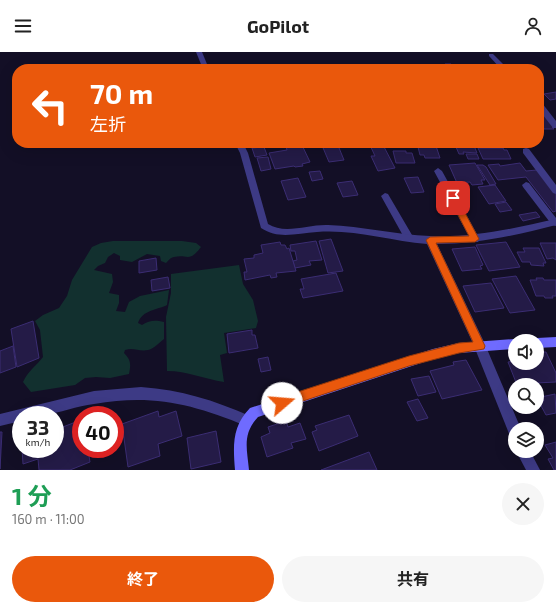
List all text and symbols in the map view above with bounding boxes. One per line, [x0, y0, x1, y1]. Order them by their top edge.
icon: menu [12, 15, 34, 37]
text: GoPilot [247, 15, 309, 37]
icon: person [522, 15, 544, 37]
text: 70 m [90, 76, 153, 110]
icon: left [24, 80, 76, 132]
text: 左折 [90, 113, 126, 135]
pin [436, 181, 470, 215]
icon: arrive [442, 187, 464, 209]
map controls [508, 334, 544, 458]
button: sound [508, 334, 544, 370]
button: search [508, 378, 544, 414]
position arrow [261, 382, 303, 424]
speed limit sign: 40 [72, 406, 124, 458]
text: 33 [27, 415, 49, 439]
button: layers [508, 422, 544, 458]
text: km/h [26, 436, 50, 448]
text: 1 分 [12, 481, 52, 510]
button: close [502, 483, 544, 525]
text: 160 m · 11:00 [12, 511, 85, 527]
button: 終了 [12, 556, 274, 602]
button: 共有 [282, 556, 544, 602]

